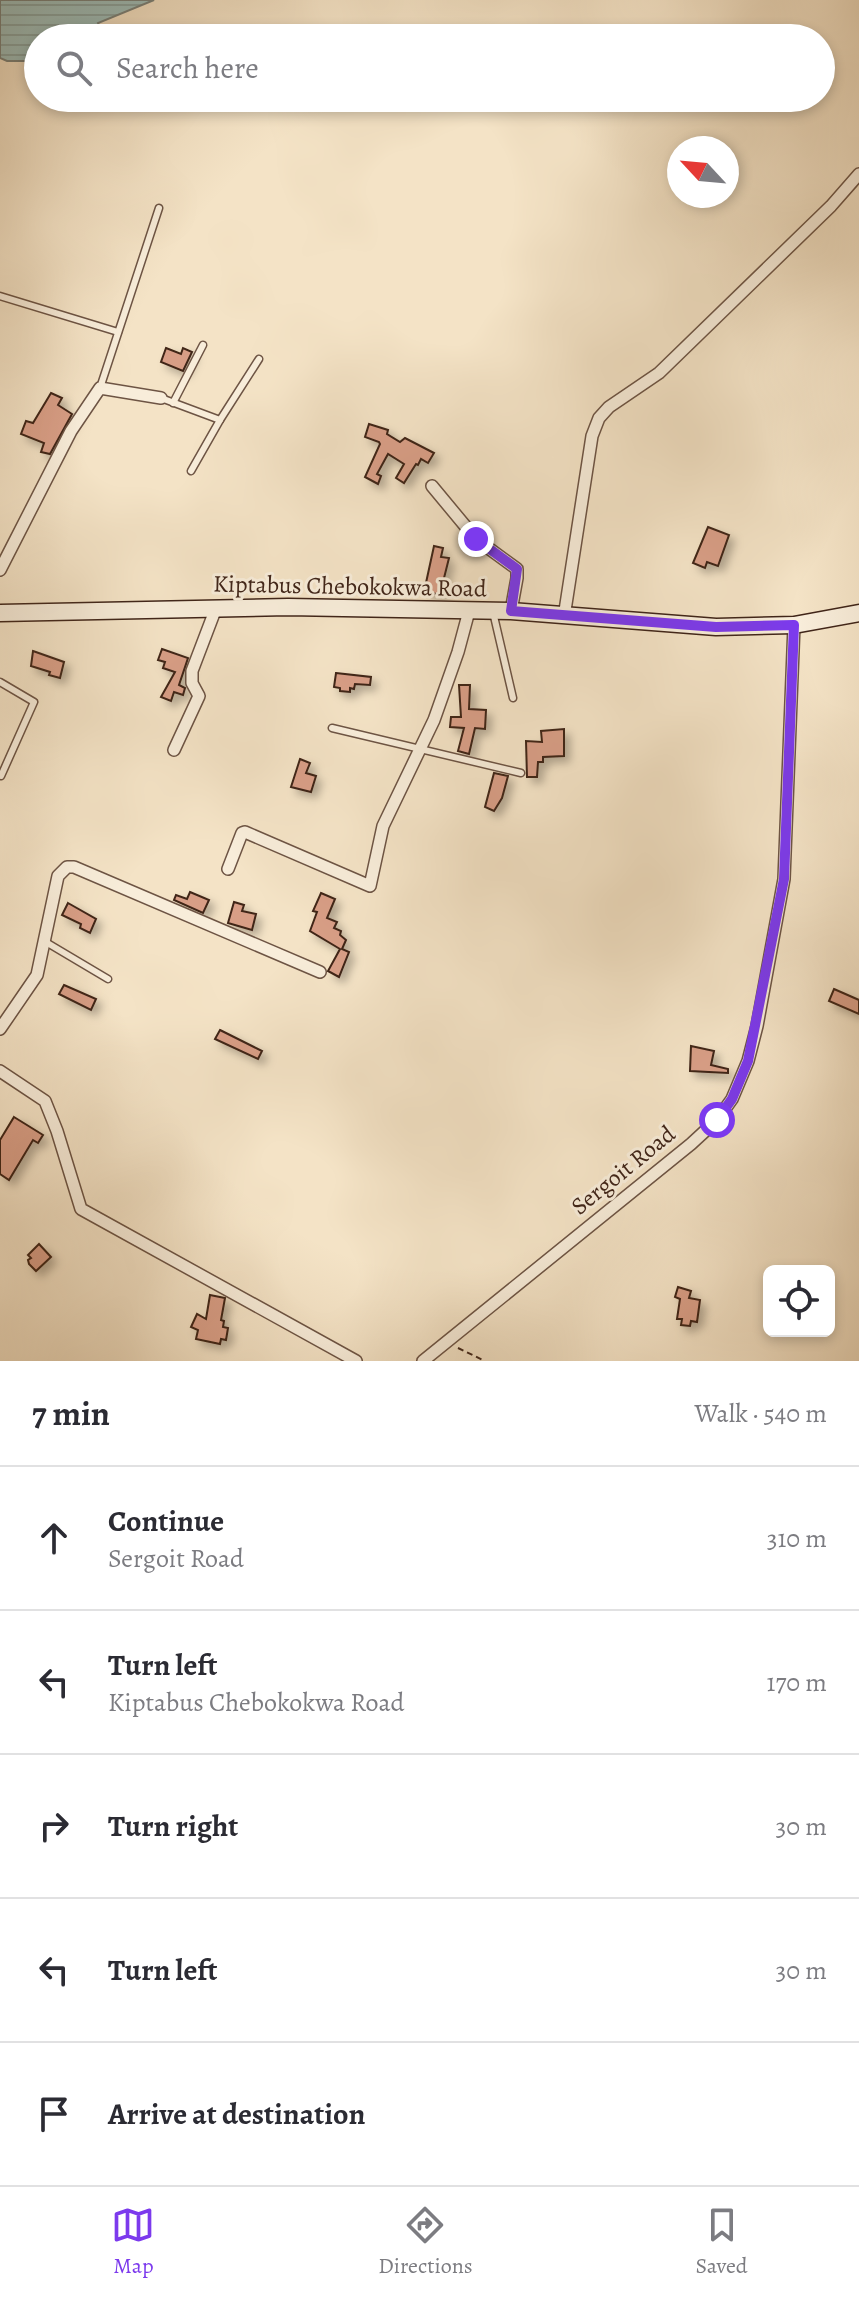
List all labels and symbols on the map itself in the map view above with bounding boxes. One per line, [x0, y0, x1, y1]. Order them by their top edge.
north arrow [667, 136, 739, 208]
route end [458, 521, 494, 557]
street label: Kiptabus Chebokokwa Road [213, 568, 487, 604]
route start [699, 1102, 735, 1138]
street label: Sergoit Road [564, 1118, 682, 1222]

